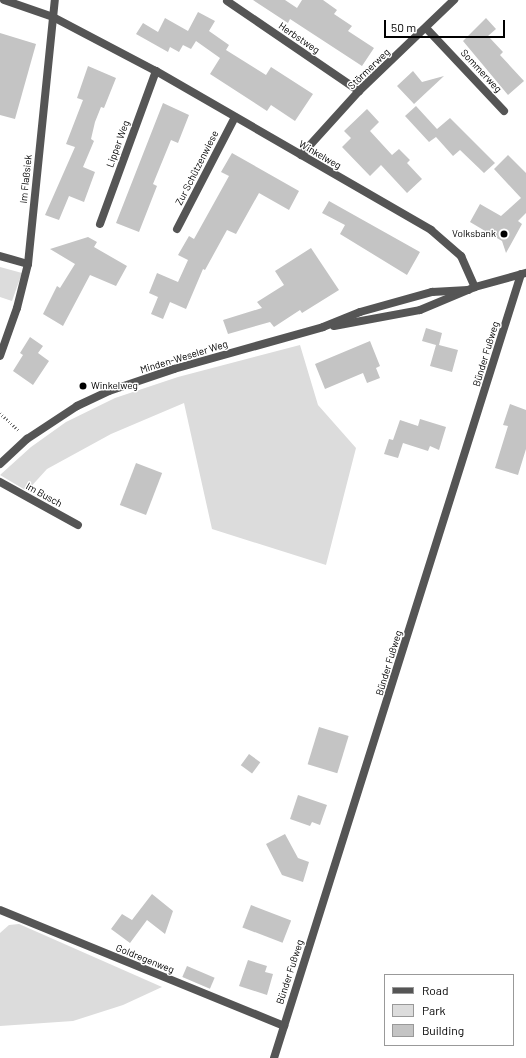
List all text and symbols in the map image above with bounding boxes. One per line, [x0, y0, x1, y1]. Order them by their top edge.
scale bar [386, 12, 507, 38]
street label: Herbstweg [276, 20, 322, 56]
text: 50 m [391, 20, 416, 34]
street label: Störmerweg [346, 46, 392, 92]
street label: Sommerweg [458, 47, 504, 95]
street label: Lipper Weg [104, 119, 132, 169]
street label: Zur Schützenwiese [173, 129, 221, 207]
street label: Winkelweg [297, 138, 343, 172]
street label: Im Flaßsiek [17, 154, 35, 204]
place label: Volksbank [452, 228, 496, 240]
marker: Volksbank [499, 229, 509, 239]
street label: Bünder Fußweg [470, 320, 502, 388]
street label: Minden-Weseler Weg [139, 338, 229, 376]
place label: Winkelweg [91, 380, 138, 392]
marker: Winkelweg [78, 381, 88, 391]
street label: Im Busch [24, 480, 64, 510]
street label: Bünder Fußweg [373, 629, 405, 697]
street label: Bünder Fußweg [274, 938, 306, 1006]
street label: Goldregenweg [114, 942, 176, 976]
legend [384, 974, 514, 1046]
text: Road [422, 983, 449, 997]
text: Park [422, 1003, 446, 1017]
text: Building [422, 1023, 464, 1037]

